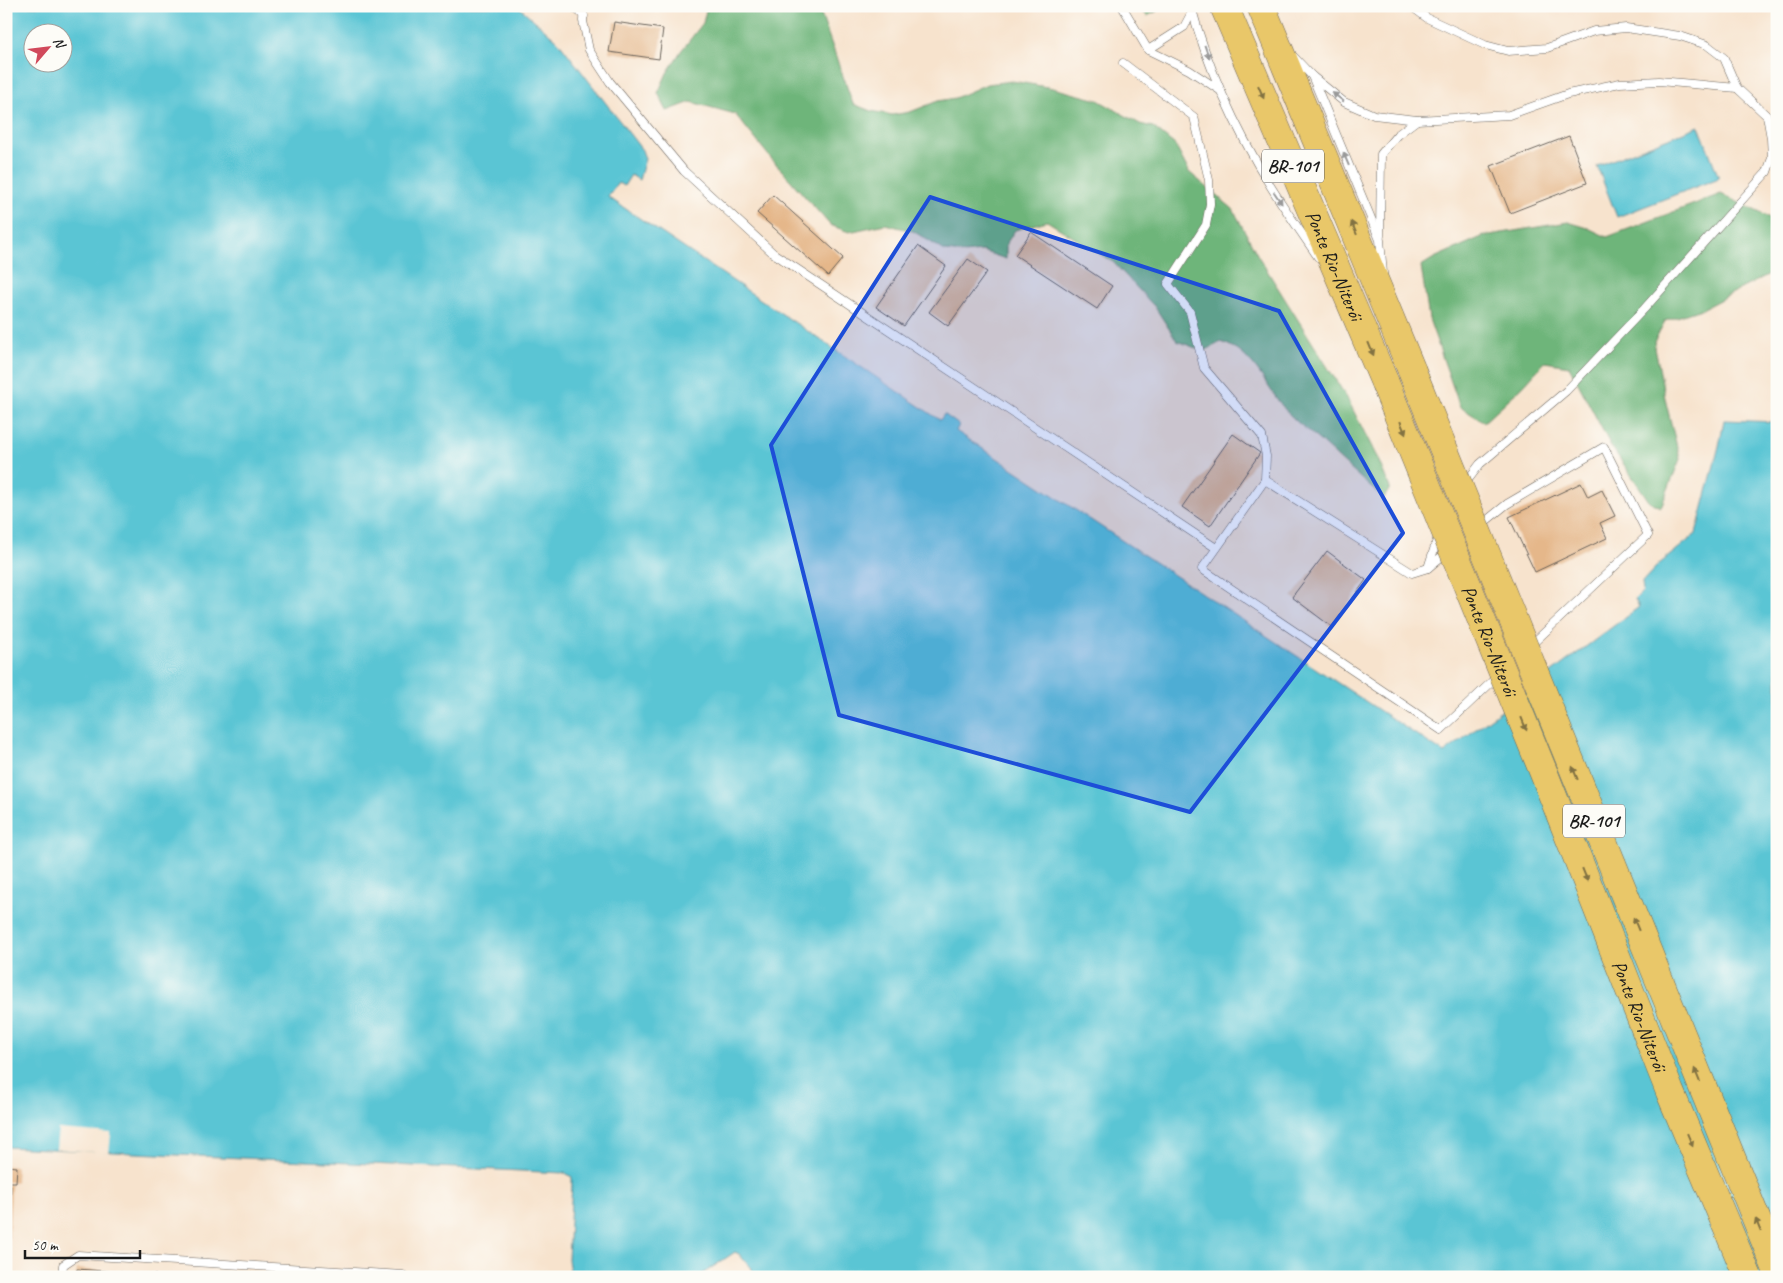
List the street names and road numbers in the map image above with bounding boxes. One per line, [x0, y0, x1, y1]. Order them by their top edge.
road number: BR-101 [1262, 150, 1324, 182]
street label: Ponte Rio-Niterói [1300, 206, 1370, 326]
street label: Ponte Rio-Niterói [1456, 581, 1524, 702]
road number: BR-101 [1563, 804, 1625, 838]
street label: Ponte Rio-Niterói [1607, 956, 1674, 1077]

